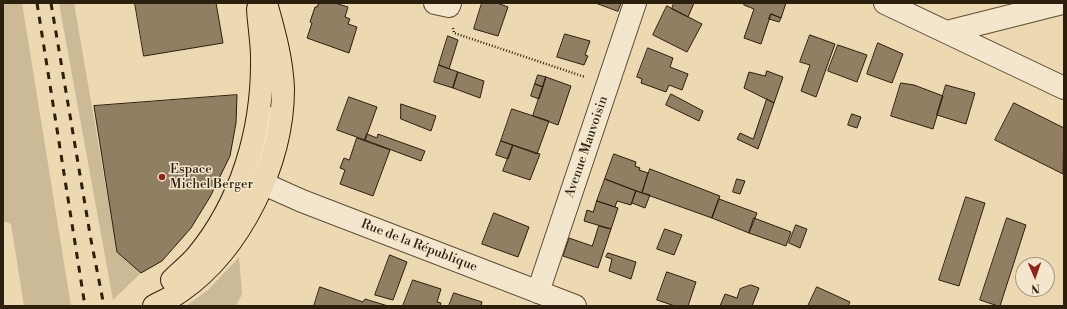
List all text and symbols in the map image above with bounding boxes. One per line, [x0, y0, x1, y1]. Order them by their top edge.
street label: Avenue Mauvoisin [562, 94, 612, 200]
place label: Espace Michel Berger [170, 162, 253, 193]
marker: Espace Michel Berger [157, 172, 167, 182]
street label: Rue de la République [359, 217, 479, 275]
north arrow [1015, 257, 1055, 297]
text: N [1031, 281, 1040, 295]

